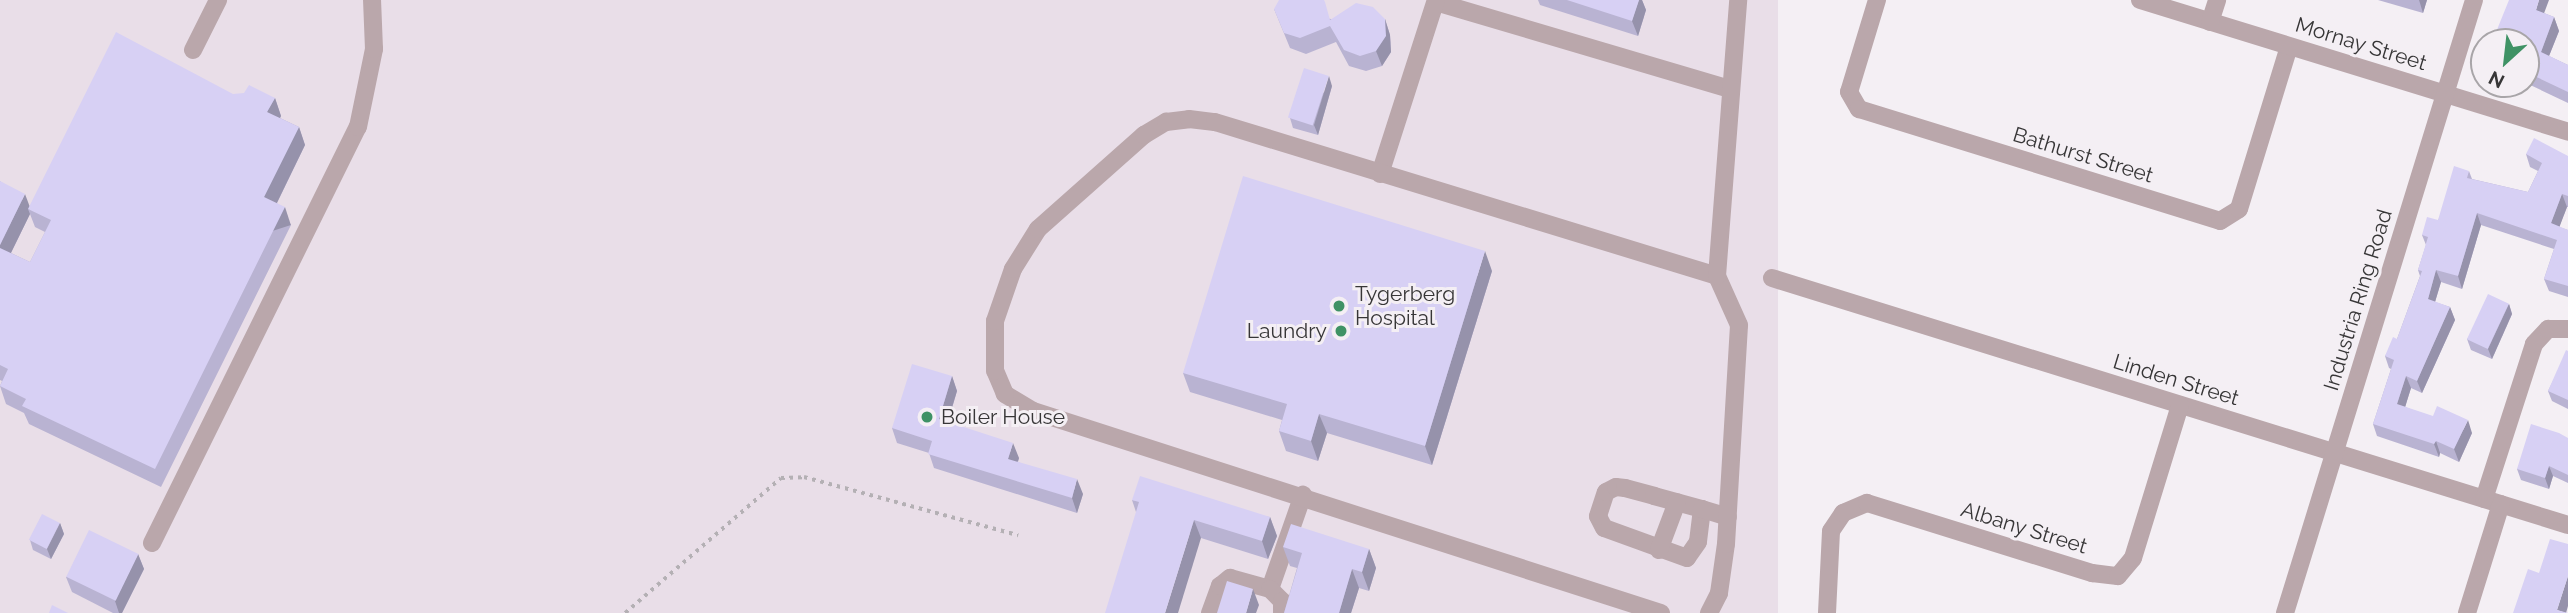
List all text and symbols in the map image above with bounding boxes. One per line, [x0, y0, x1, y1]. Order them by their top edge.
street label: Mornay Street [2292, 12, 2430, 76]
north arrow [2470, 28, 2540, 98]
text: N [2485, 67, 2508, 93]
street label: Bathurst Street [2010, 122, 2156, 188]
street label: Industria Ring Road [2318, 206, 2398, 394]
place label: Tygerberg Hospital [1355, 281, 1455, 331]
marker: Tygerberg Hospital [1329, 296, 1349, 316]
place label: Laundry [1247, 318, 1327, 344]
marker: Laundry [1333, 323, 1349, 339]
street label: Linden Street [2110, 349, 2242, 411]
place label: Boiler House [941, 404, 1066, 430]
marker: Boiler House [919, 409, 935, 425]
street label: Albany Street [1958, 497, 2090, 559]

